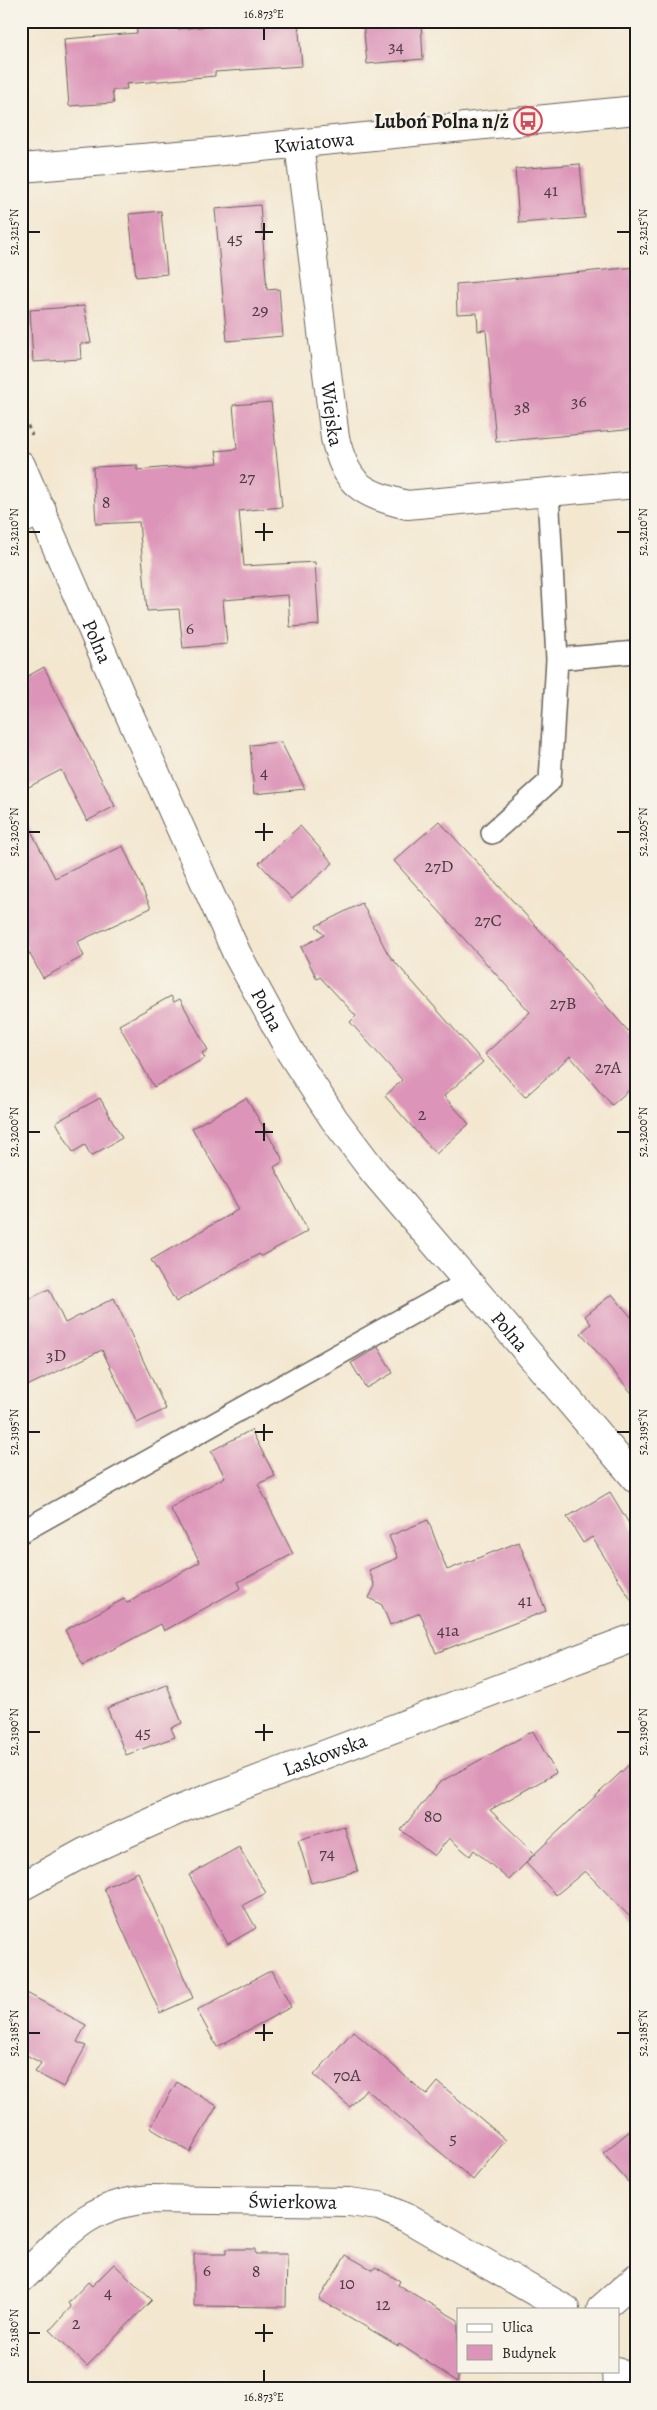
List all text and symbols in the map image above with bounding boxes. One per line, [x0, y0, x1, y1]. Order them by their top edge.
text: 16.873°E [244, 6, 284, 22]
house number: 34 [388, 34, 404, 58]
bus stop icon: Luboń Polna n/ż [513, 106, 543, 136]
place label: Luboń Polna n/ż [374, 108, 509, 135]
street label: Kwiatowa [272, 125, 356, 159]
house number: 41 [544, 178, 558, 202]
text: 52.3215°N [6, 208, 22, 255]
text: 52.3215°N [635, 208, 651, 255]
house number: 45 [227, 226, 243, 250]
house number: 29 [252, 298, 268, 322]
street label: Wiejska [315, 379, 350, 450]
house number: 36 [571, 389, 587, 413]
house number: 38 [514, 395, 530, 419]
house number: 27 [239, 465, 255, 489]
house number: 8 [102, 490, 110, 514]
text: 52.3210°N [6, 508, 22, 556]
text: 52.3210°N [635, 508, 651, 556]
street label: Polna [76, 615, 119, 668]
house number: 6 [186, 616, 194, 640]
house number: 4 [260, 760, 268, 784]
text: 52.3205°N [6, 807, 22, 857]
text: 52.3205°N [635, 807, 651, 857]
house number: 27D [425, 854, 453, 878]
house number: 27C [474, 908, 502, 932]
street label: Polna [245, 983, 290, 1037]
house number: 27B [550, 991, 576, 1015]
house number: 27A [595, 1055, 622, 1079]
house number: 2 [418, 1102, 427, 1126]
text: 52.3200°N [6, 1107, 22, 1157]
text: 52.3200°N [635, 1107, 651, 1157]
street label: Polna [485, 1305, 535, 1358]
house number: 3D [46, 1343, 66, 1367]
text: 52.3195°N [6, 1408, 22, 1455]
text: 52.3195°N [635, 1408, 651, 1455]
house number: 41 [518, 1588, 532, 1612]
house number: 41a [437, 1618, 460, 1642]
text: 52.3190°N [6, 1708, 22, 1756]
text: 52.3190°N [635, 1708, 651, 1756]
house number: 45 [135, 1720, 151, 1744]
street label: Laskowska [279, 1726, 371, 1783]
house number: 80 [424, 1804, 442, 1828]
house number: 74 [319, 1841, 335, 1865]
text: 52.3185°N [6, 2009, 22, 2056]
text: 52.3185°N [635, 2009, 651, 2056]
house number: 70A [333, 2063, 361, 2087]
house number: 5 [449, 2126, 457, 2150]
street label: Świerkowa [248, 2187, 338, 2215]
house number: 6 [203, 2258, 211, 2282]
house number: 8 [252, 2259, 260, 2283]
house number: 10 [339, 2271, 355, 2295]
house number: 4 [104, 2280, 112, 2304]
house number: 12 [376, 2292, 391, 2316]
legend [457, 2308, 620, 2372]
text: 52.3180°N [6, 2309, 22, 2357]
house number: 2 [72, 2311, 81, 2335]
text: Ulica [502, 2317, 533, 2337]
text: Budynek [502, 2343, 557, 2363]
text: 16.873°E [244, 2389, 284, 2405]

